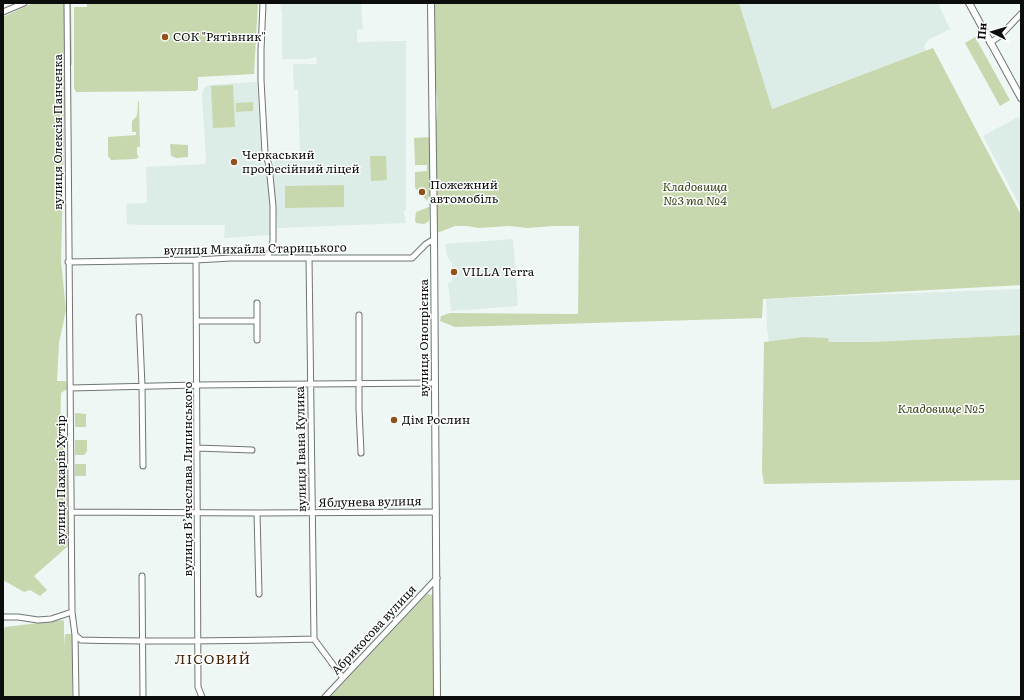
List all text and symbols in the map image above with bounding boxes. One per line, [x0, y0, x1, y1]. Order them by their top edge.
north arrow [972, 12, 1012, 52]
text: Пн [972, 22, 990, 40]
place label: СОК "Рятівник" [173, 27, 266, 45]
marker: СОК "Рятівник" [160, 32, 170, 42]
street label: вулиця Олексія Панченка [48, 54, 66, 210]
place label: Черкаський професійний ліцей [242, 145, 360, 177]
marker: Черкаський професійний ліцей [229, 157, 239, 167]
place label: Пожежний автомобіль [430, 175, 499, 207]
park label: Кладовища №3 та №4 [663, 177, 728, 209]
marker: Пожежний автомобіль [417, 187, 427, 197]
street label: вулиця Михайла Старицького [163, 237, 347, 259]
place label: VILLA Terra [462, 262, 535, 280]
marker: VILLA Terra [449, 267, 459, 277]
street label: вулиця Онопрієнка [414, 278, 432, 397]
street label: вулиця Вʼячеслава Липинського [178, 382, 196, 576]
street label: вулиця Івана Кулика [290, 385, 310, 512]
park label: Кладовище №5 [898, 399, 984, 417]
place label: Дім Рослин [402, 410, 470, 428]
street label: вулиця Пахарів Хутір [51, 415, 69, 545]
marker: Дім Рослин [389, 415, 399, 425]
street label: Яблунева вулиця [318, 491, 422, 511]
street label: Абрикосова вулиця [327, 580, 420, 678]
district label: ЛІСОВИЙ [175, 648, 251, 668]

